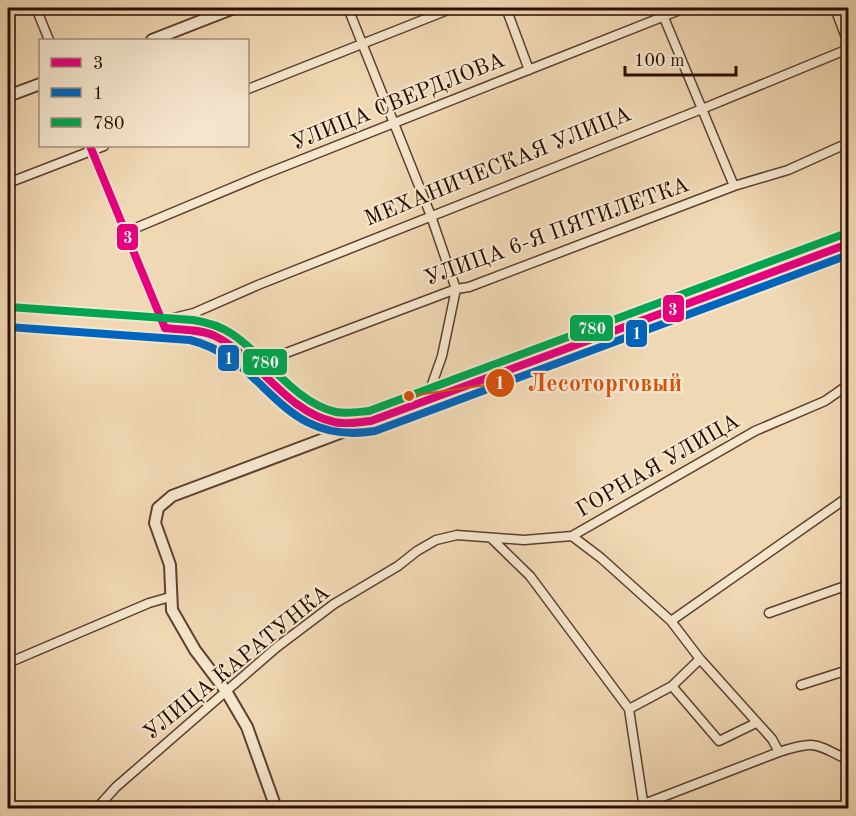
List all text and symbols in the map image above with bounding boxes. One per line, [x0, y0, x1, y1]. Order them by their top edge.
legend [39, 39, 249, 147]
scale bar [625, 39, 736, 77]
street label: УЛИЦА СВЕРДЛОВА [288, 49, 508, 155]
text: 100 m [634, 52, 685, 70]
text: 3 [93, 55, 103, 73]
text: 1 [93, 85, 103, 103]
street label: МЕХАНИЧЕСКАЯ УЛИЦА [361, 103, 635, 231]
text: 780 [93, 115, 124, 133]
street label: УЛИЦА 6-Я ПЯТИЛЕТКА [422, 174, 692, 290]
line badge: 3 [116, 223, 139, 251]
text: 3 [123, 231, 133, 247]
line badge: 3 [662, 294, 685, 323]
text: 3 [668, 303, 678, 319]
line badge: 780 [569, 314, 614, 342]
line badge: 1 [625, 319, 648, 348]
text: 780 [578, 322, 606, 338]
text: 1 [632, 327, 642, 343]
line badge: 1 [217, 344, 240, 372]
line badge: 780 [242, 348, 288, 376]
text: 1 [224, 352, 234, 368]
text: 780 [251, 356, 279, 372]
callout: Лесоторговый [485, 362, 694, 404]
text: Лесоторговый [528, 373, 682, 397]
text: 1 [495, 375, 505, 393]
street label: ГОРНАЯ УЛИЦА [572, 410, 744, 522]
street label: УЛИЦА КАРАТУНКА [140, 581, 334, 745]

